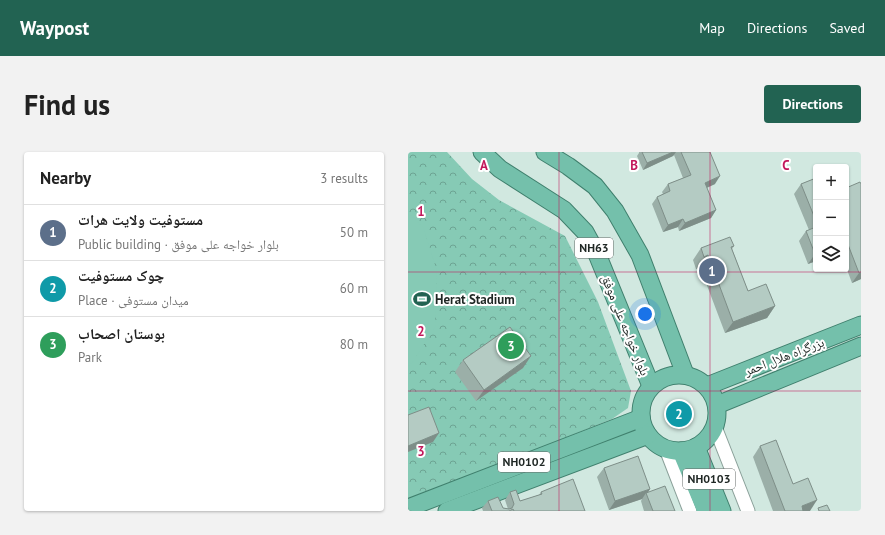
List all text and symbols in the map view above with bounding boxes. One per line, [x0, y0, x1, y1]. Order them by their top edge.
text: Waypost [20, 16, 89, 40]
text: Map [699, 19, 725, 37]
text: Directions [747, 19, 807, 37]
text: Saved [829, 19, 865, 37]
button: Directions [764, 85, 861, 123]
text: Find us [24, 86, 110, 123]
text: A [480, 157, 488, 174]
text: B [630, 157, 638, 174]
text: C [782, 157, 790, 174]
map controls [813, 164, 849, 272]
button: + [813, 164, 849, 200]
text: Nearby [40, 167, 91, 189]
text: 3 results [320, 170, 368, 187]
button: − [813, 200, 849, 236]
text: 1 [417, 203, 425, 220]
text: مستوفیت ولایت هرات [78, 210, 203, 229]
text: 1 [49, 224, 57, 241]
text: 50 m [340, 224, 368, 241]
text: Public building · بلوار خواجه علی موفق [78, 236, 279, 253]
button: layers [813, 236, 849, 272]
road number: NH63 [575, 238, 613, 258]
pin: 1 [699, 256, 725, 286]
text: چوک مستوفیت [78, 266, 164, 285]
street label: بلوار خواجه علی موفق [598, 272, 654, 378]
text: 2 [49, 280, 57, 297]
text: 60 m [340, 280, 368, 297]
sports icon: Herat Stadium [412, 289, 432, 309]
place label: Herat Stadium [435, 291, 515, 308]
text: Place · میدان مستوفی [78, 292, 189, 309]
your location [635, 304, 655, 324]
text: 2 [417, 323, 425, 340]
text: بوستان اصحاب [78, 324, 165, 343]
pin: 3 [498, 331, 524, 361]
street label: بزرگراه هلال احمر [741, 333, 826, 380]
text: 3 [49, 336, 57, 353]
text: 80 m [340, 336, 368, 353]
text: Park [78, 349, 102, 366]
pin: 2 [666, 399, 692, 429]
text: 3 [417, 443, 425, 460]
road number: NH0102 [498, 452, 550, 472]
road number: NH0103 [683, 469, 735, 489]

